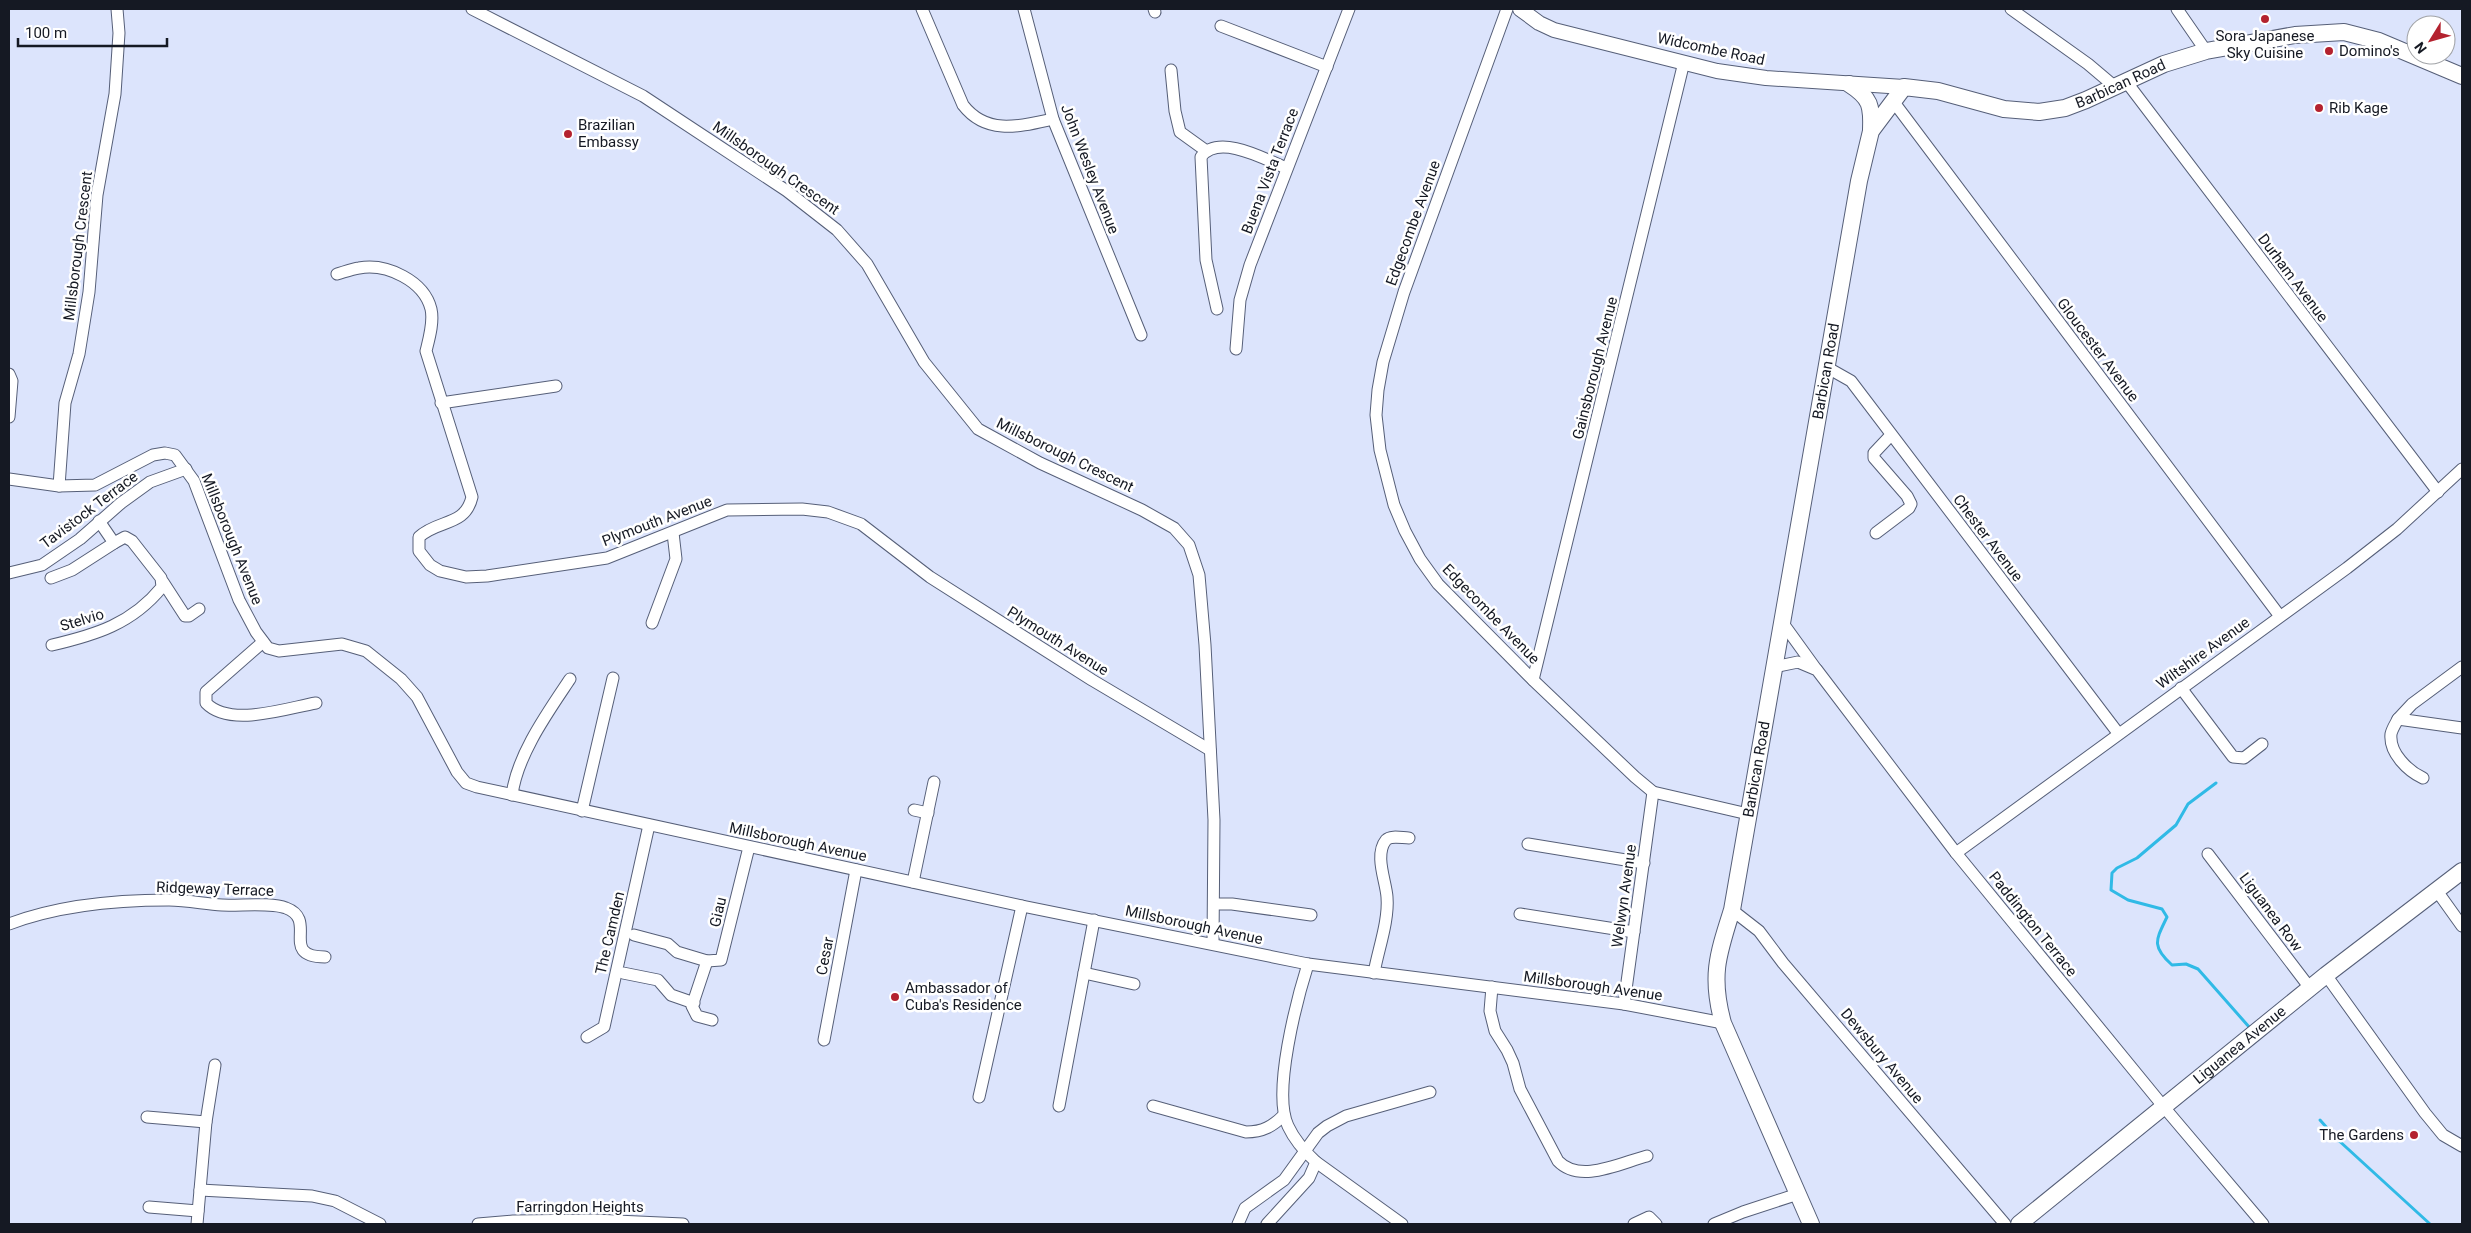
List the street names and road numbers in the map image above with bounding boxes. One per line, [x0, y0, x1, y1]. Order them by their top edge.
street label: Widcombe Road [1656, 29, 1766, 69]
street label: Barbican Road [2073, 56, 2168, 112]
street label: John Wesley Avenue [1057, 102, 1123, 236]
street label: Buena Vista Terrace [1238, 106, 1302, 236]
street label: Millsborough Crescent [709, 118, 843, 219]
street label: Edgecombe Avenue [1382, 158, 1444, 288]
street label: Millsborough Crescent [60, 170, 96, 322]
street label: Durham Avenue [2254, 230, 2332, 326]
street label: Gainsborough Avenue [1569, 295, 1621, 441]
street label: Gloucester Avenue [2053, 295, 2143, 405]
street label: Barbican Road [1809, 322, 1843, 421]
street label: Millsborough Crescent [993, 414, 1137, 496]
street label: Tavistock Terrace [37, 468, 141, 552]
street label: Millsborough Avenue [197, 471, 267, 607]
street label: Chester Avenue [1949, 491, 2027, 585]
street label: Plymouth Avenue [600, 492, 714, 550]
street label: Edgecombe Avenue [1439, 560, 1543, 668]
street label: Plymouth Avenue [1004, 603, 1112, 679]
street label: Stelvio [58, 605, 106, 635]
street label: Wiltshire Avenue [2153, 613, 2253, 693]
street label: Barbican Road [1739, 720, 1774, 819]
street label: Millsborough Avenue [728, 819, 868, 865]
street label: Welwyn Avenue [1608, 843, 1640, 949]
street label: Paddington Terrace [1985, 868, 2081, 980]
street label: Liguanea Row [2236, 869, 2306, 955]
street label: Ridgeway Terrace [156, 878, 274, 900]
street label: The Camden [592, 890, 628, 976]
street label: Giau [706, 895, 730, 929]
street label: Millsborough Avenue [1124, 902, 1264, 948]
street label: Cesar [812, 935, 838, 977]
street label: Millsborough Avenue [1522, 967, 1664, 1005]
street label: Liguanea Avenue [2190, 1002, 2290, 1088]
street label: Dewsbury Avenue [1837, 1005, 1927, 1107]
street label: Farringdon Heights [516, 1198, 644, 1216]

